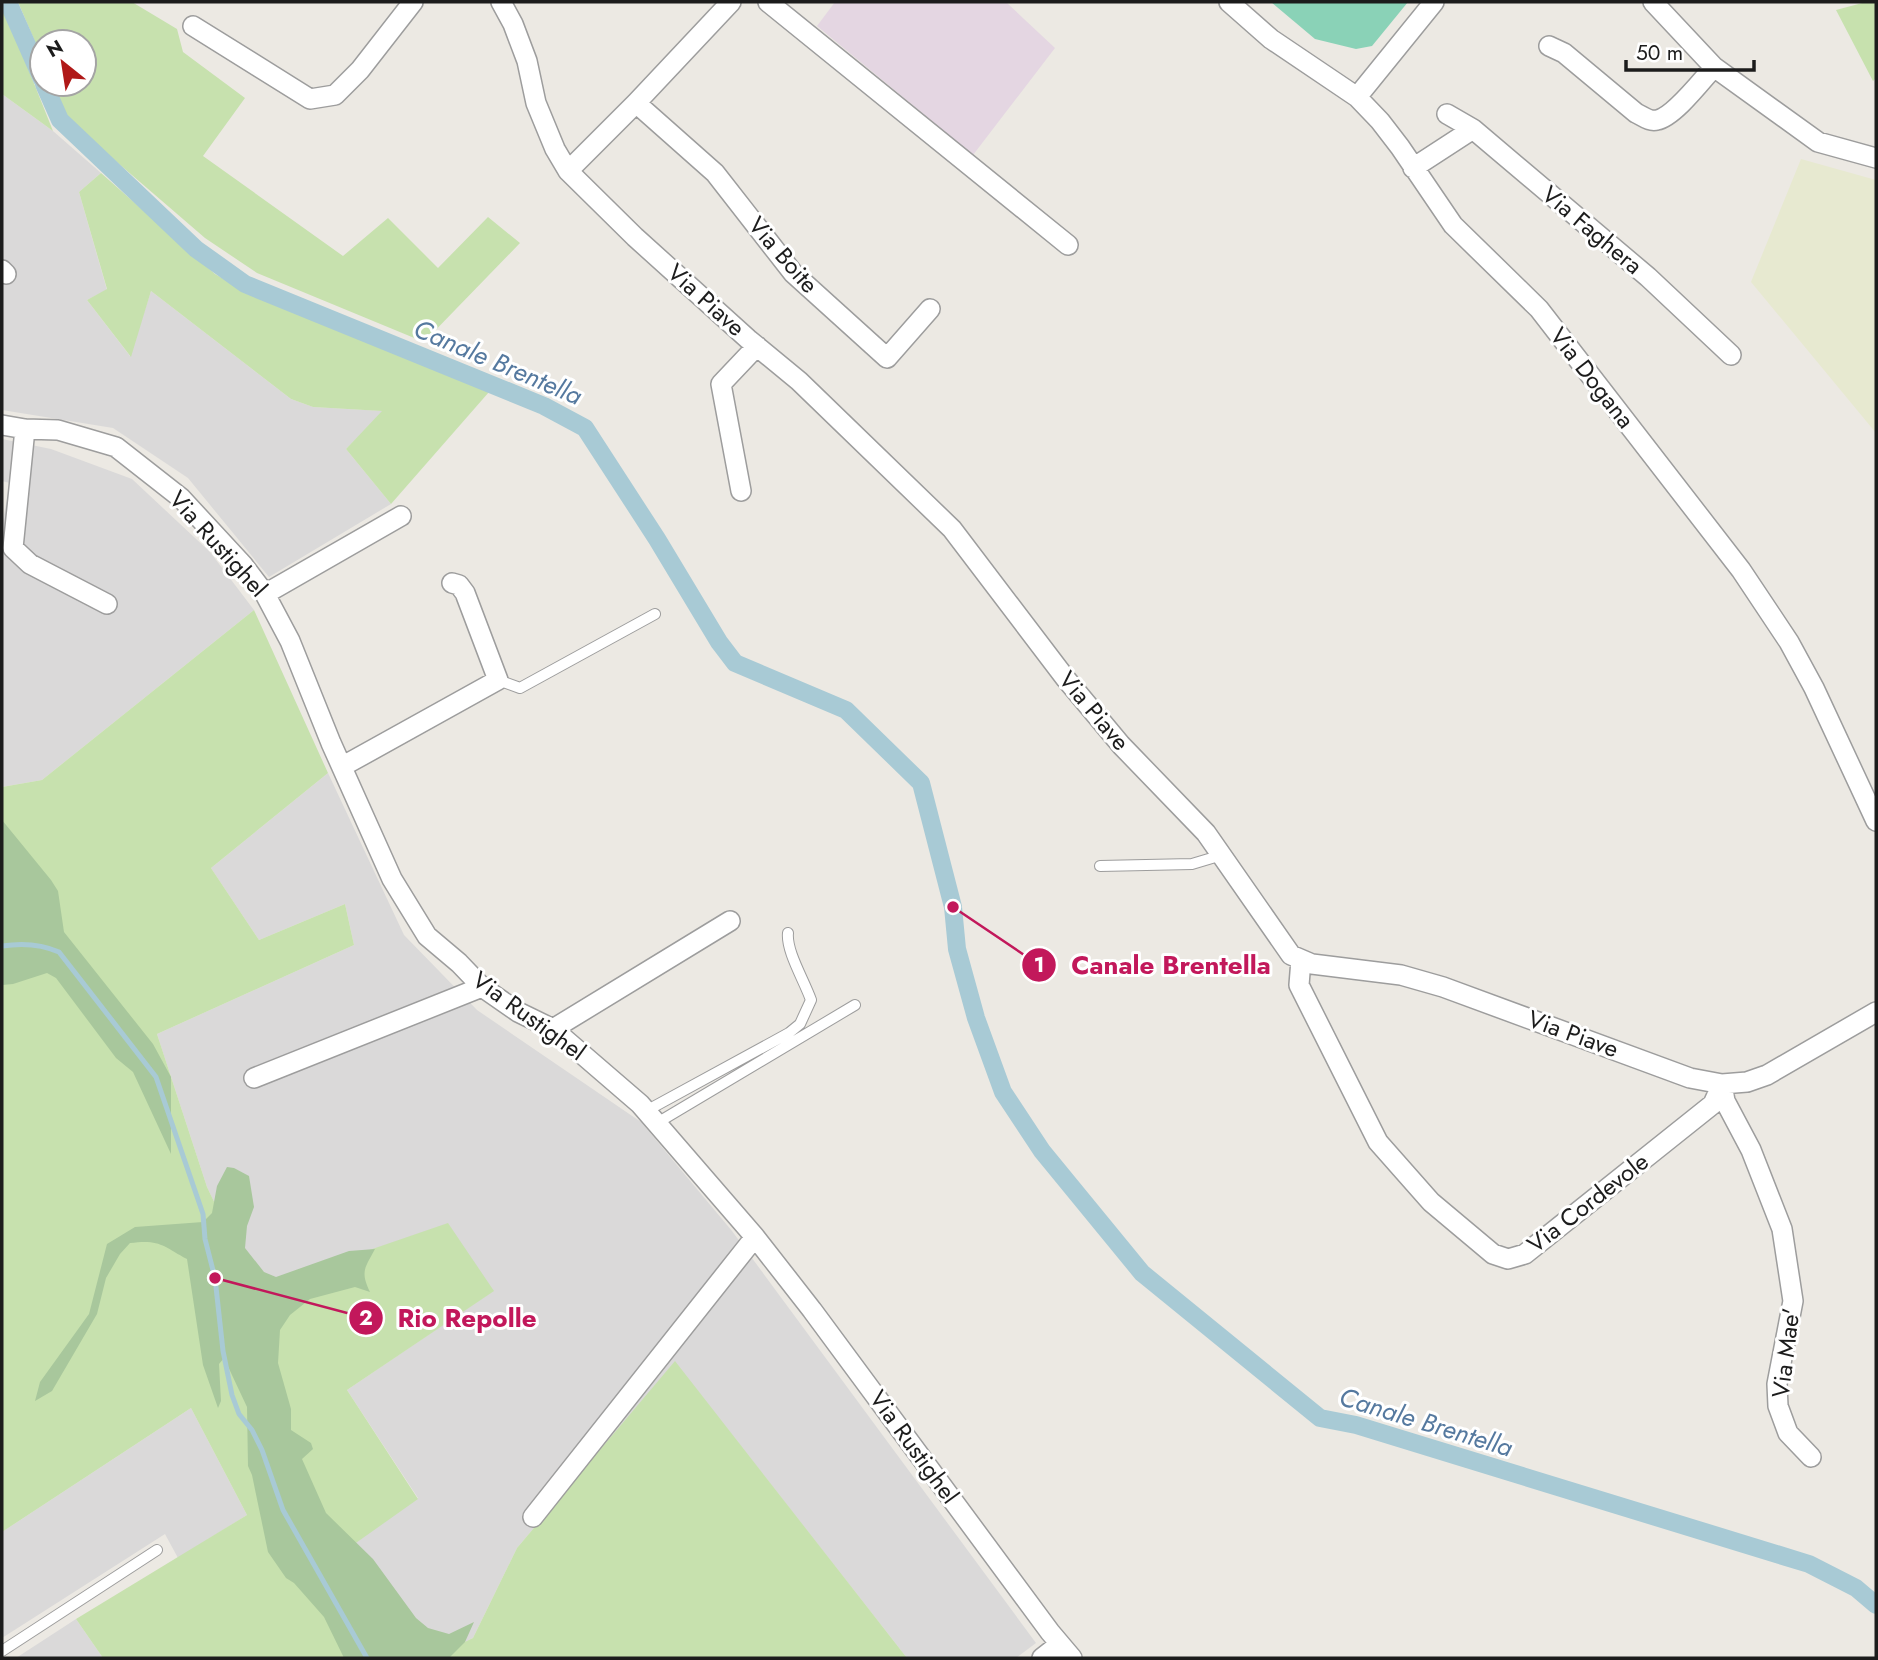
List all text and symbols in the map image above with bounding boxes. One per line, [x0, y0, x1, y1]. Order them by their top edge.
north arrow [28, 28, 98, 98]
scale bar [1626, 28, 1754, 72]
text: N [41, 33, 68, 64]
text: 50 m [1636, 38, 1683, 68]
street label: Via Faghera [1534, 177, 1650, 282]
street label: Via Boite [740, 209, 827, 301]
street label: Via Piave [660, 255, 753, 344]
water label: Canale Brentella [408, 309, 589, 415]
street label: Via Dogana [1542, 320, 1643, 436]
street label: Via Rustighel [161, 483, 276, 605]
street label: Via Piave [1051, 663, 1138, 758]
callout: Canale Brentella [1022, 941, 1284, 988]
text: Canale Brentella [1071, 946, 1271, 984]
text: 1 [1034, 950, 1044, 980]
street label: Via Rustighel [465, 962, 593, 1069]
street label: Via Piave [1523, 1001, 1623, 1066]
street label: Via Cordevole [1520, 1144, 1656, 1261]
callout: Rio Repolle [349, 1294, 551, 1341]
text: Rio Repolle [397, 1299, 537, 1337]
text: 2 [359, 1303, 373, 1333]
street label: Via Mae' [1763, 1306, 1808, 1400]
water label: Canale Brentella [1335, 1378, 1518, 1467]
street label: Via Rustighel [861, 1383, 968, 1511]

